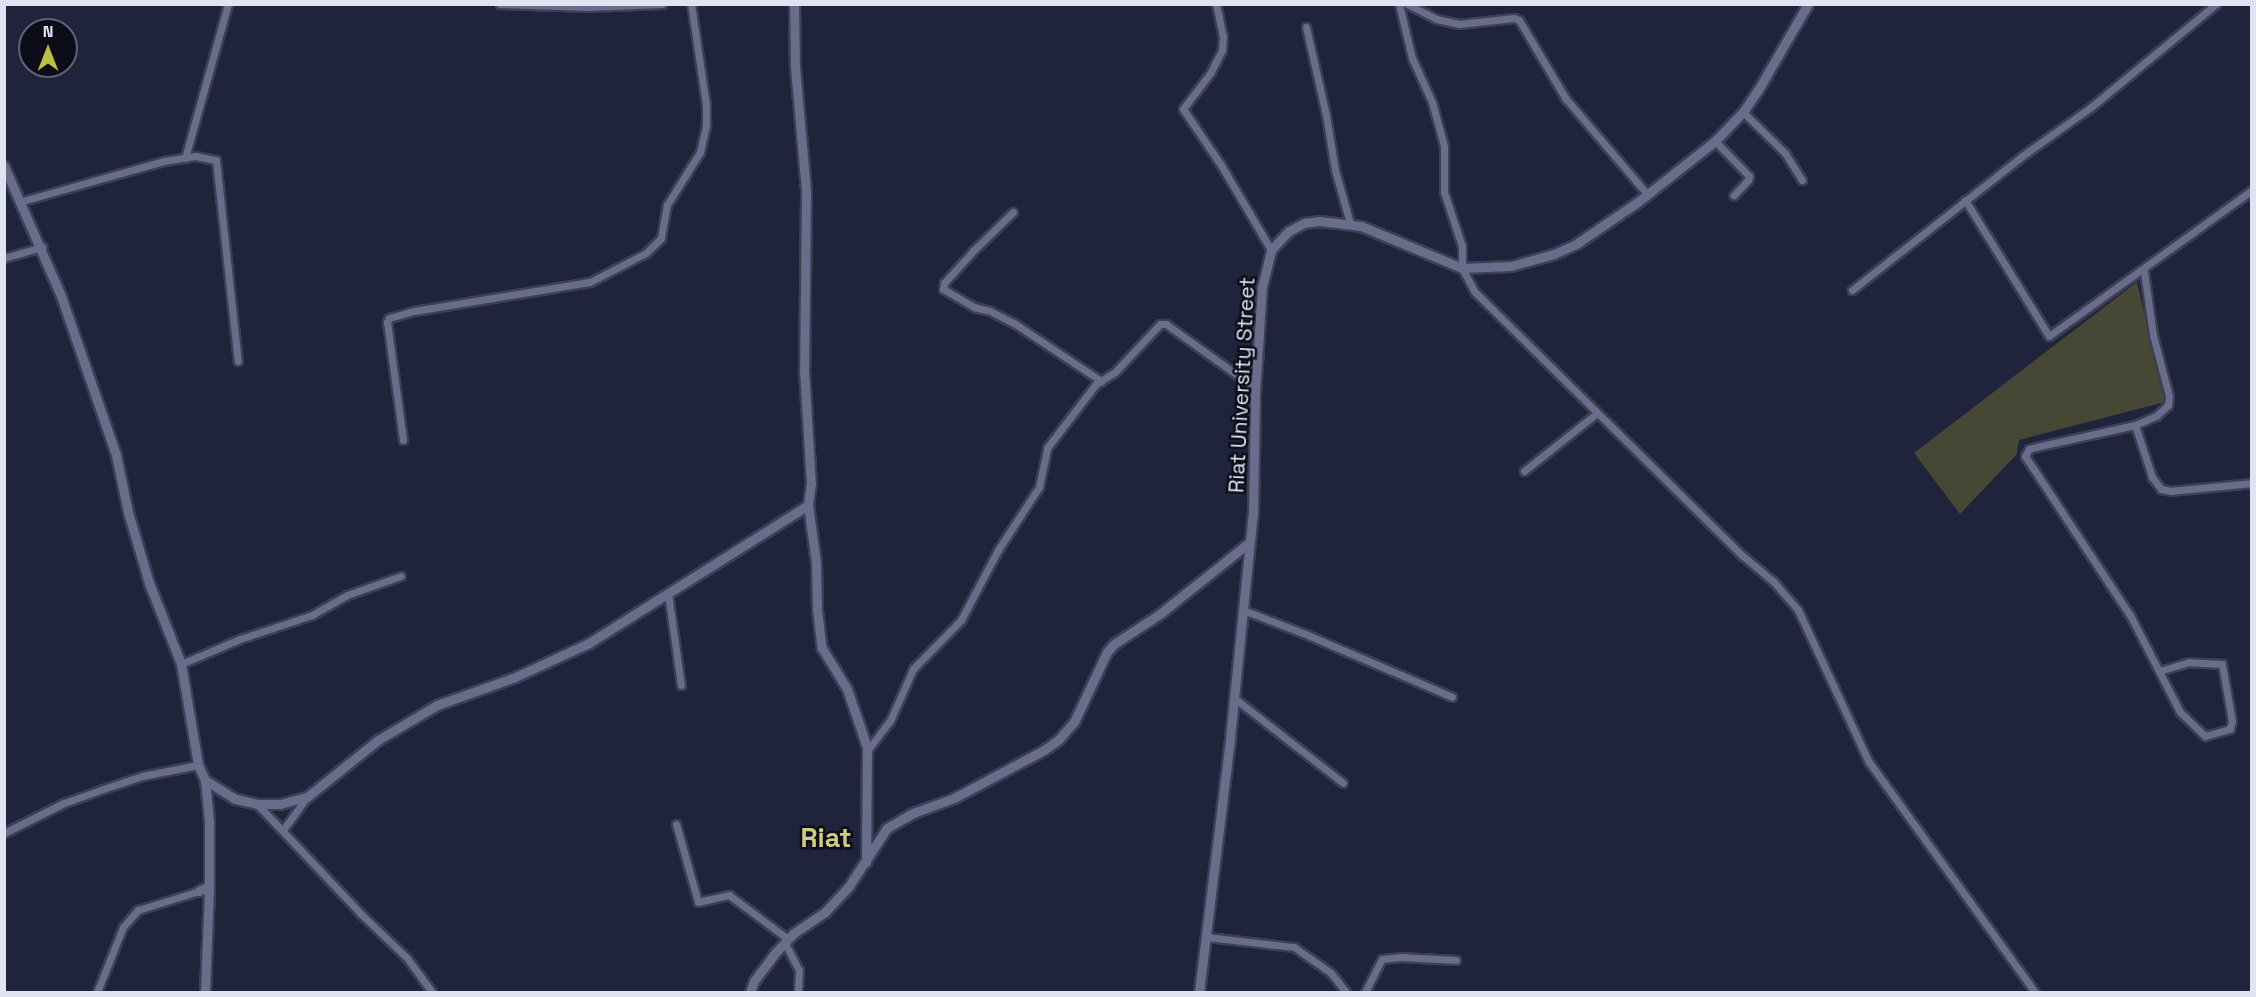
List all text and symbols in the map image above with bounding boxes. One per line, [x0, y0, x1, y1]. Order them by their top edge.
north arrow [18, 18, 78, 78]
text: N [43, 21, 53, 42]
street label: Riat University Street [1224, 276, 1260, 494]
district label: Riat [800, 822, 852, 854]

